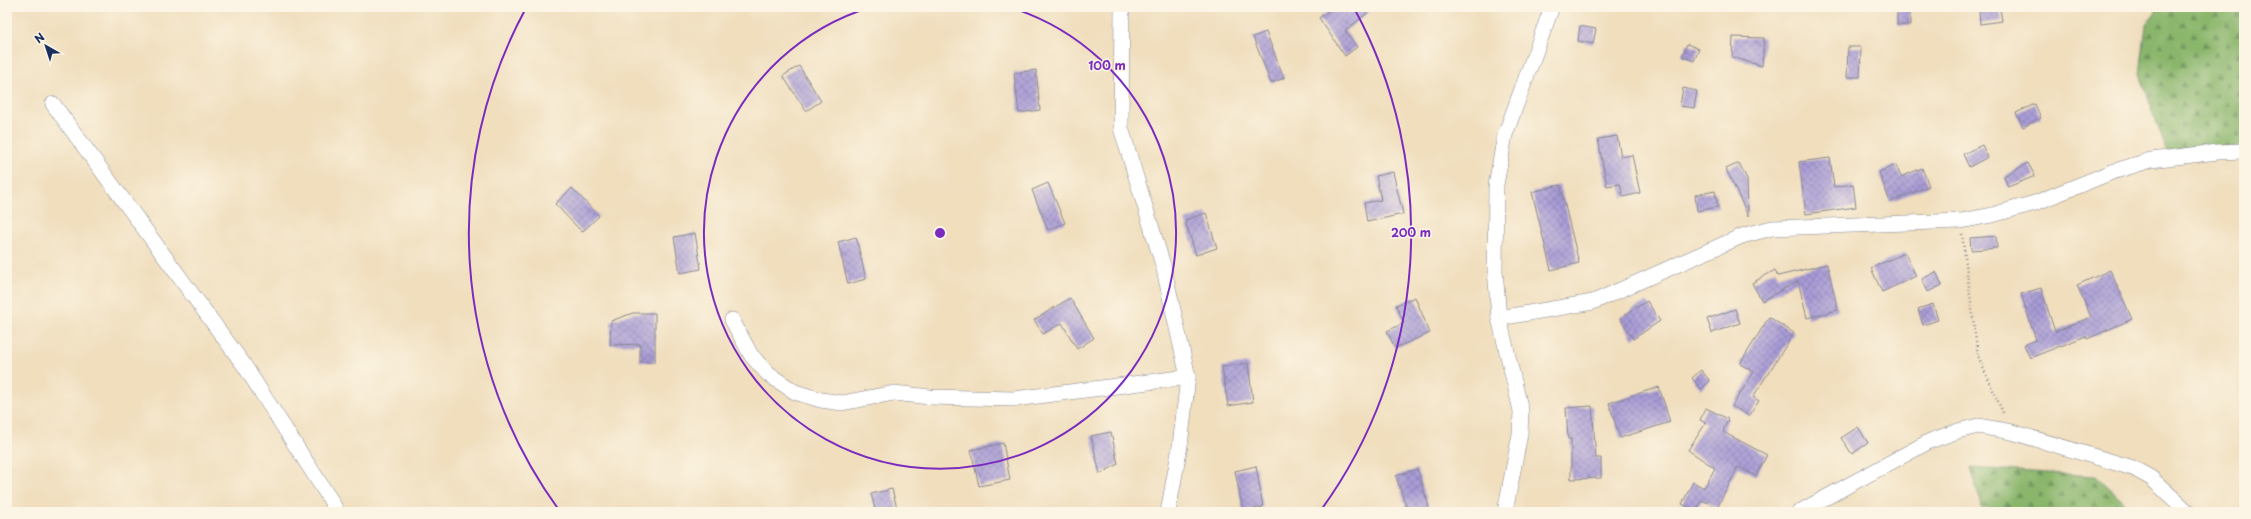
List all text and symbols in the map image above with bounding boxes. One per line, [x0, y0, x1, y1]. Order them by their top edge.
north arrow [26, 26, 66, 66]
text: N [31, 28, 48, 47]
text: 100 m [1088, 56, 1126, 74]
text: 200 m [1391, 223, 1431, 241]
centre of rings [933, 226, 947, 240]

